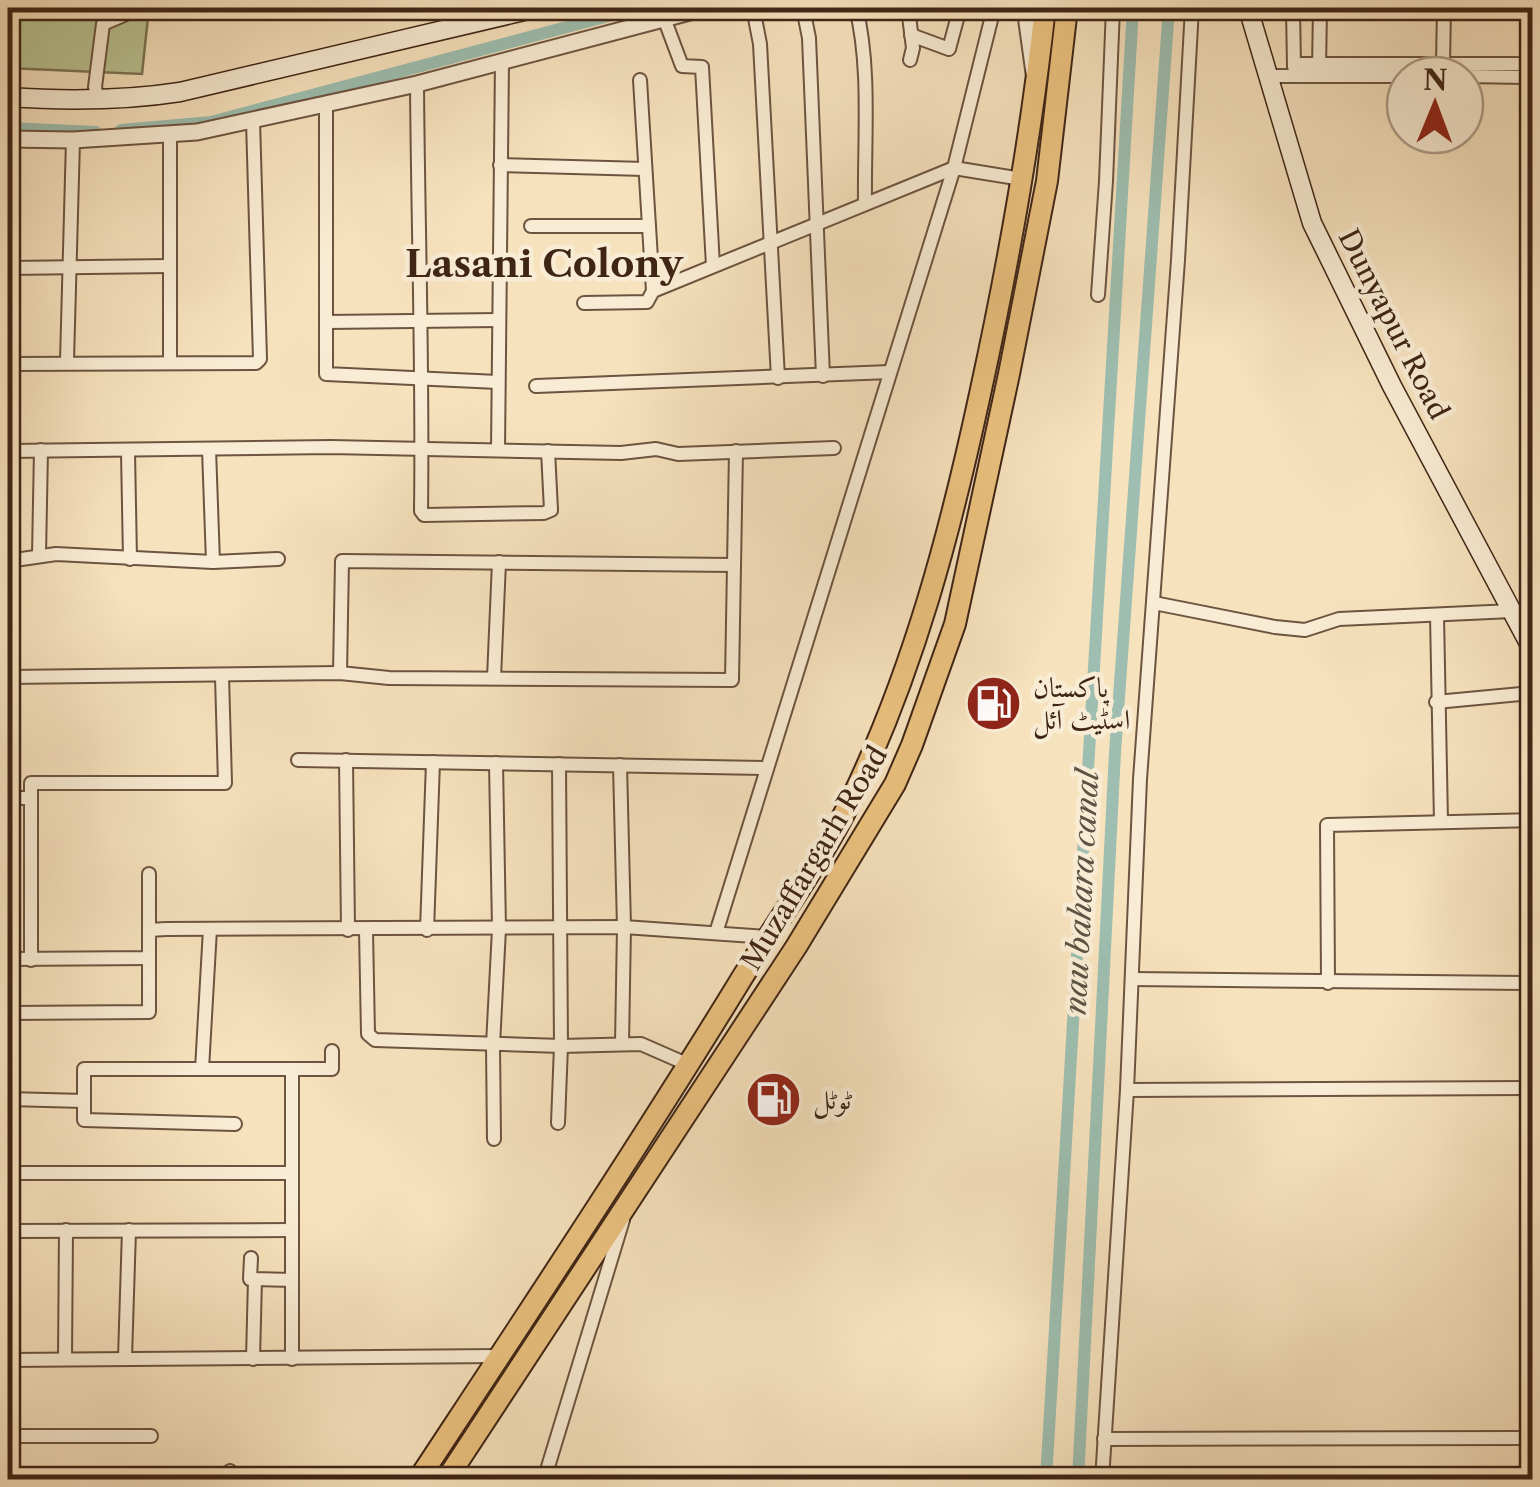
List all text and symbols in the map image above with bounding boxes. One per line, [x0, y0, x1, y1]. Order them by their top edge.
north arrow [1385, 55, 1485, 155]
text: N [1423, 63, 1448, 97]
street label: Dunyapur Road [1331, 223, 1457, 425]
district label: Lasani Colony [405, 240, 685, 287]
place label: پاکستان اسٹیٹ آئل [1033, 670, 1130, 739]
fuel station icon: پاکستان اسٹیٹ آئل [964, 673, 1024, 733]
street label: Muzaffargarh Road [734, 740, 894, 976]
water label: nau bahara canal [1057, 766, 1107, 1016]
fuel station icon: ٹوٹل [744, 1069, 804, 1129]
place label: ٹوٹل [813, 1082, 853, 1119]

